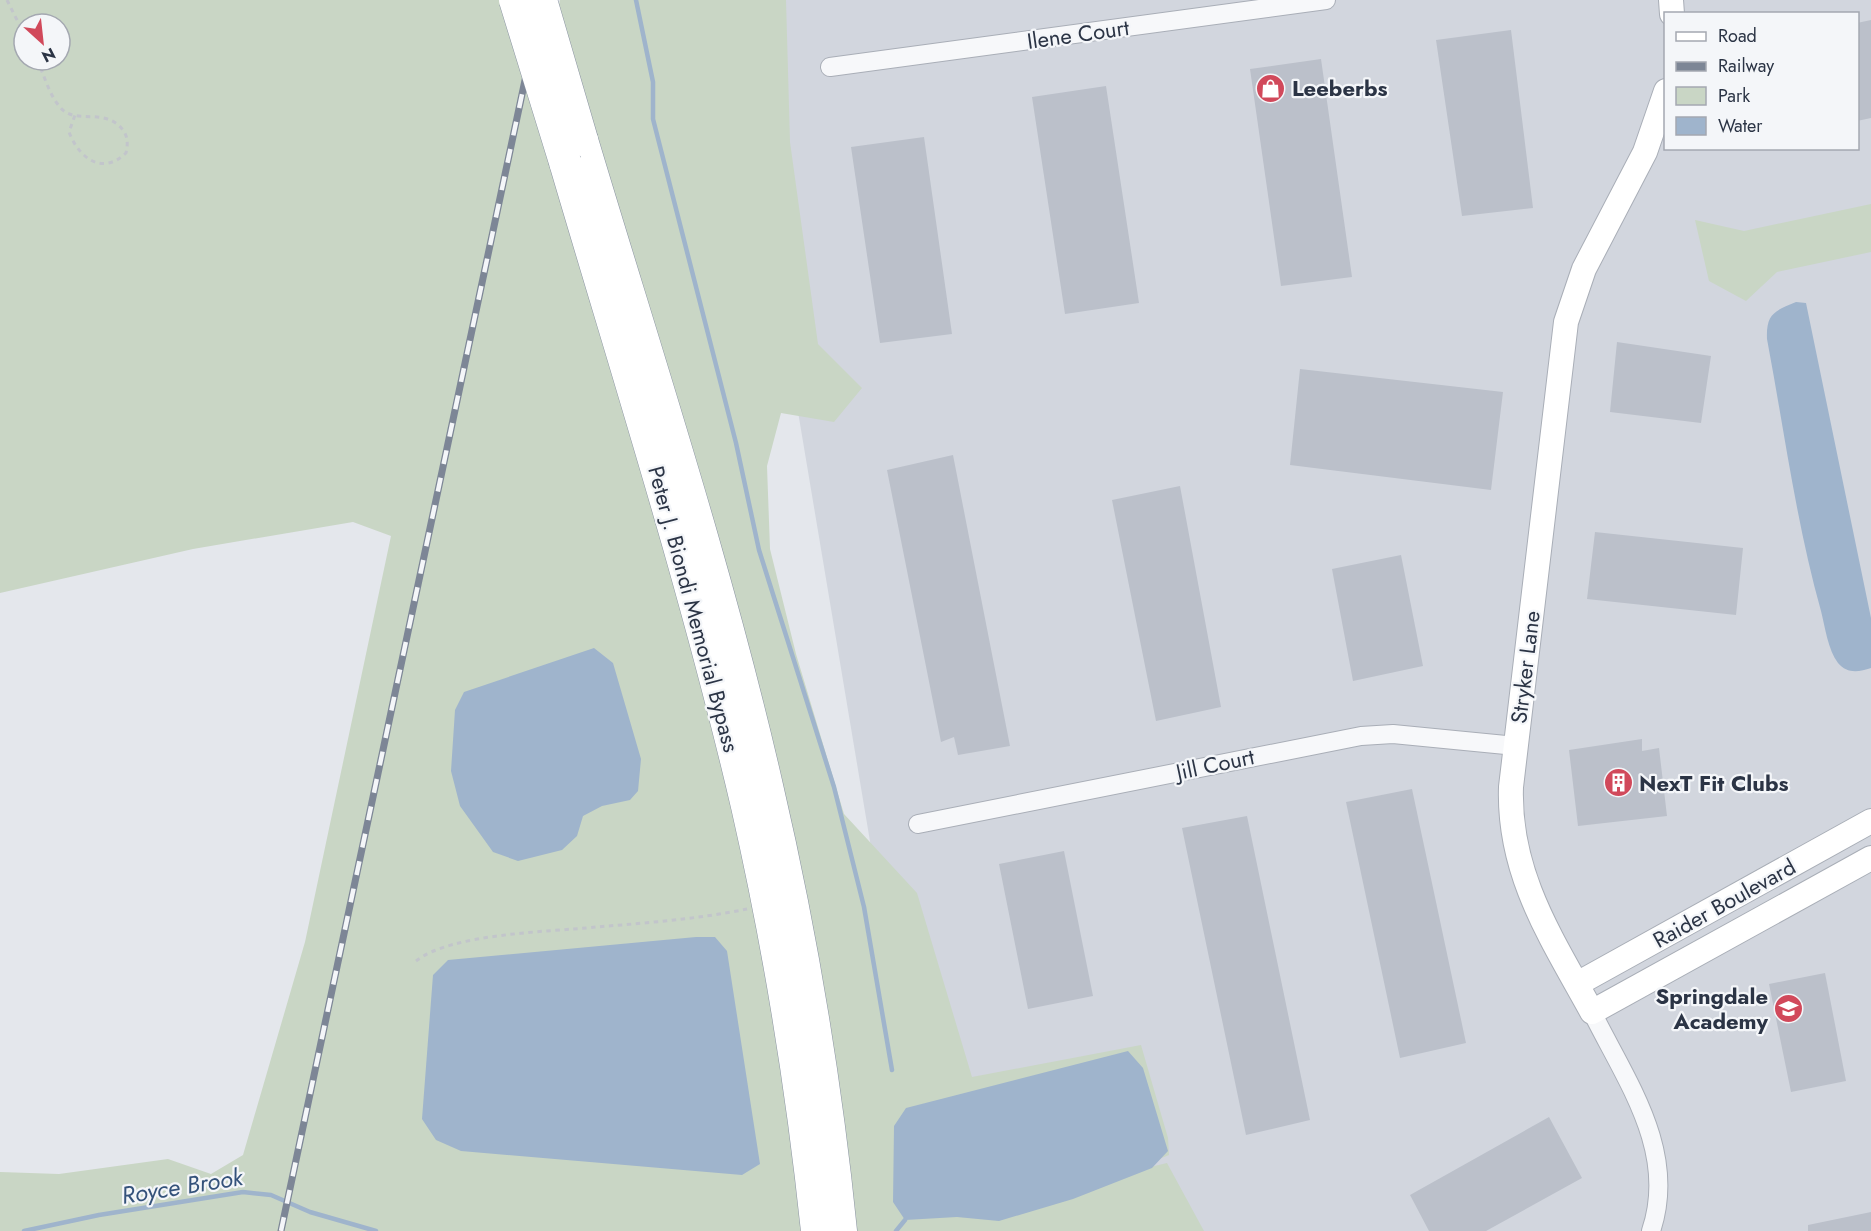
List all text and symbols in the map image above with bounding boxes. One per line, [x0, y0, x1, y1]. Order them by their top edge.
street label: Ilene Court [1025, 11, 1132, 57]
north arrow [12, 12, 72, 72]
legend [1664, 12, 1859, 150]
text: Road [1718, 23, 1757, 49]
text: N [38, 42, 59, 68]
text: Railway [1718, 53, 1774, 79]
shop icon: Leeberbs [1255, 72, 1287, 104]
place label: Leeberbs [1292, 72, 1388, 104]
text: Park [1718, 83, 1750, 109]
text: Water [1718, 113, 1763, 139]
street label: Peter J. Biondi Memorial Bypass [640, 462, 748, 756]
street label: Stryker Lane [1502, 609, 1548, 725]
street label: Jill Court [1170, 740, 1258, 789]
building icon: NexT Fit Clubs [1602, 767, 1634, 799]
place label: NexT Fit Clubs [1639, 767, 1789, 799]
street label: Raider Boulevard [1647, 850, 1801, 956]
place label: Springdale Academy [1656, 980, 1769, 1037]
school or university icon: Springdale Academy [1773, 993, 1805, 1025]
water label: Royce Brook [119, 1159, 247, 1213]

